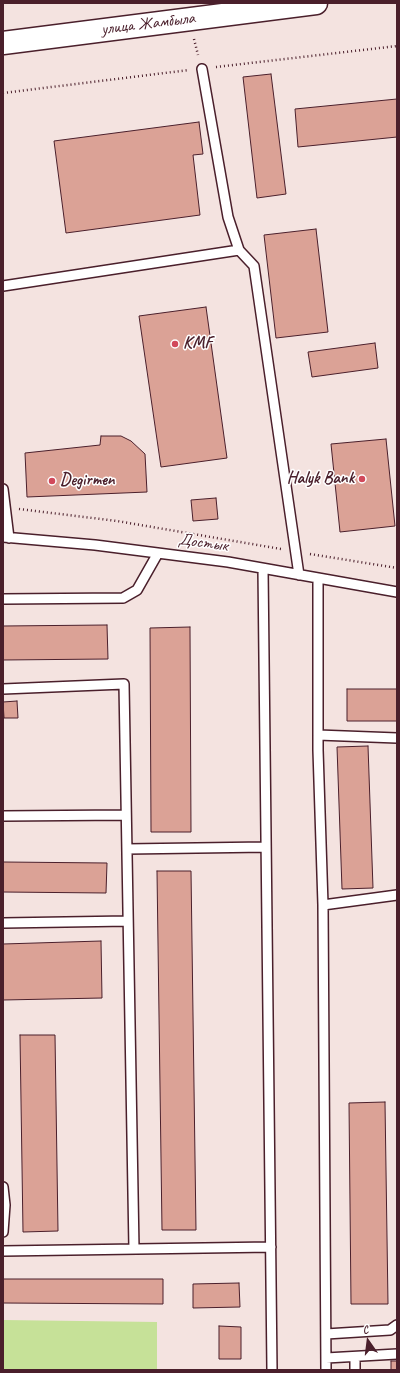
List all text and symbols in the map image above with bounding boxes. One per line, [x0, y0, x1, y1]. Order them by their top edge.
street label: улица Жамбыла [100, 8, 196, 40]
place label: KMF [183, 334, 212, 354]
marker: KMF [170, 339, 180, 349]
place label: Halyk Bank [287, 469, 354, 489]
place label: Degirmen [60, 471, 115, 491]
marker: Halyk Bank [357, 474, 367, 484]
marker: Degirmen [47, 476, 57, 486]
street label: Достык [177, 529, 229, 557]
north arrow [348, 1321, 388, 1361]
text: С [361, 1322, 369, 1337]

